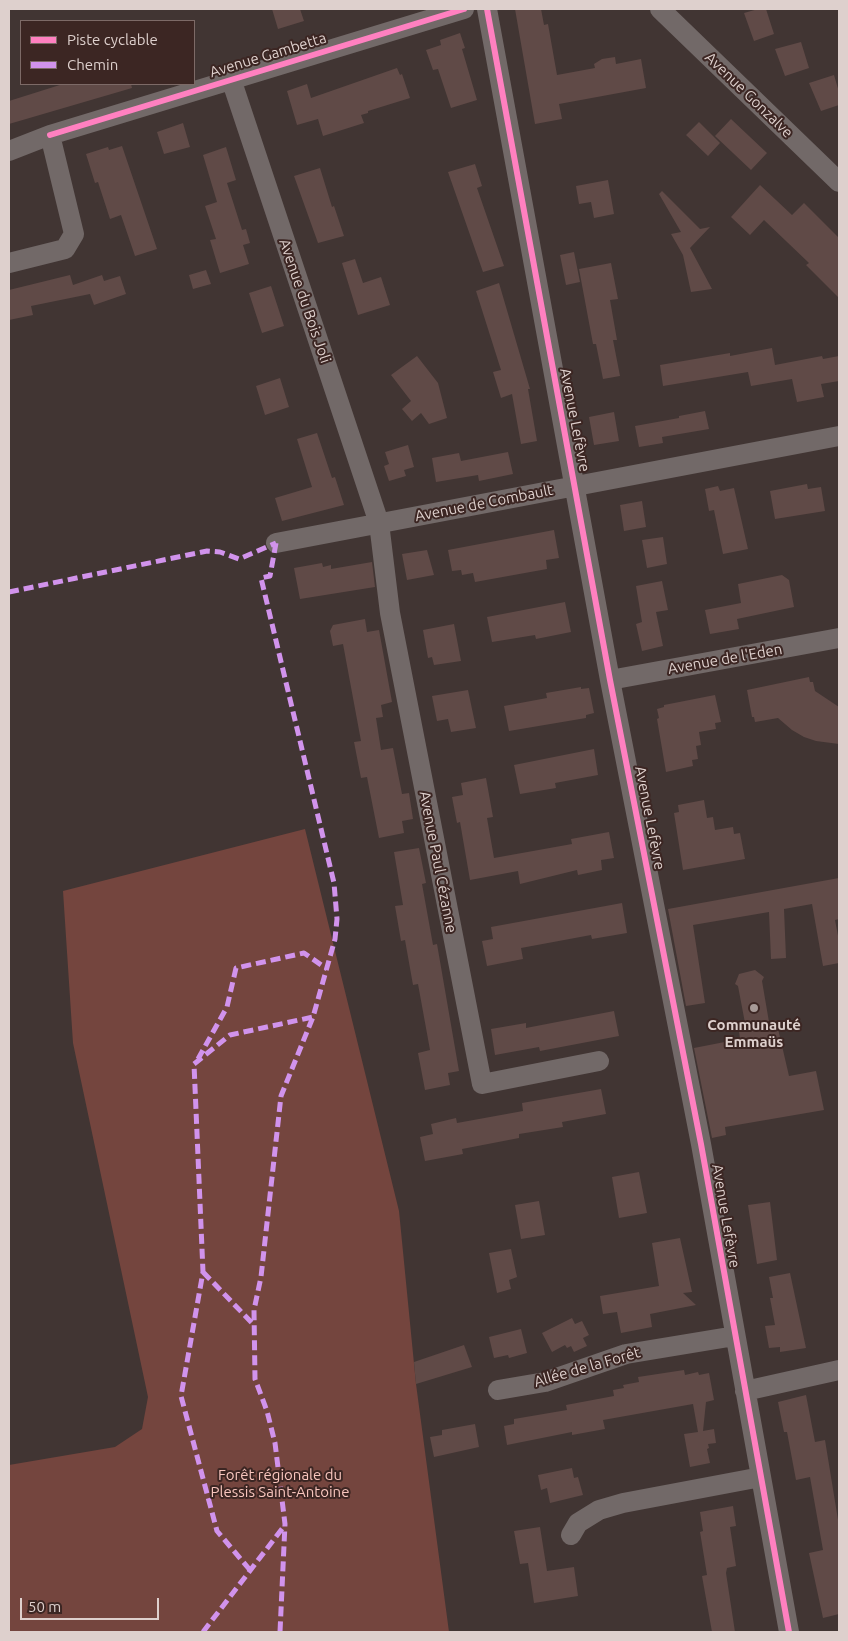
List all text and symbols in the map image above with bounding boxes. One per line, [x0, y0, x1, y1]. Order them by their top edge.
legend [20, 20, 195, 85]
street label: Avenue Gambetta [207, 29, 329, 81]
text: Piste cyclable [67, 31, 158, 48]
street label: Avenue Gonzalve [701, 48, 797, 142]
text: Chemin [67, 56, 118, 73]
street label: Avenue du Bois Joli [275, 236, 335, 366]
street label: Avenue Lefèvre [556, 367, 594, 473]
street label: Avenue de Combault [413, 481, 555, 525]
street label: Avenue de l'Eden [666, 640, 784, 678]
street label: Avenue Lefèvre [631, 765, 669, 871]
street label: Avenue Paul Cézanne [415, 790, 461, 934]
marker: Communauté Emmaüs [748, 1002, 760, 1014]
place label: Communauté Emmaüs [707, 1016, 801, 1051]
street label: Avenue Lefèvre [708, 1163, 744, 1269]
street label: Allée de la Forêt [532, 1343, 642, 1391]
park label: Forêt régionale du Plessis Saint-Antoine [211, 1466, 349, 1501]
scale bar [22, 1588, 161, 1620]
text: 50 m [28, 1598, 61, 1615]

